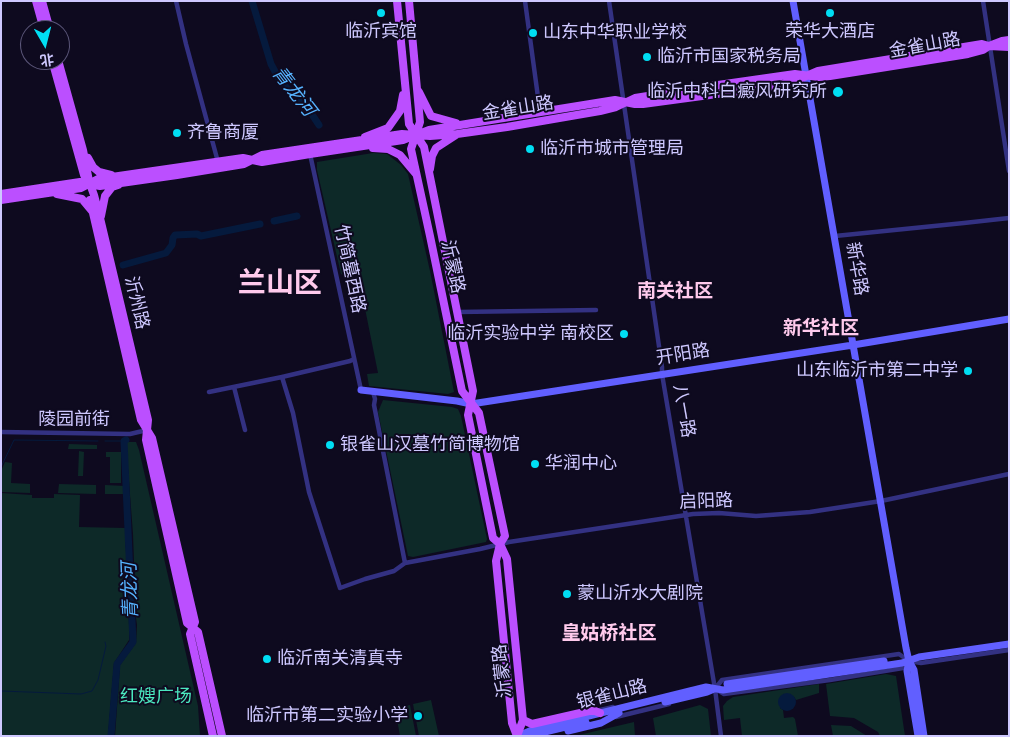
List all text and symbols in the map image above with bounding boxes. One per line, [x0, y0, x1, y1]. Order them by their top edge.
marker: 临沂宾馆 [375, 7, 387, 19]
marker: 荣华大酒店 [824, 7, 836, 19]
north arrow [20, 20, 70, 70]
place label: 临沂宾馆 [345, 21, 417, 43]
place label: 荣华大酒店 [785, 21, 875, 43]
place label: 山东中华职业学校 [543, 22, 687, 44]
marker: 山东中华职业学校 [527, 27, 539, 39]
street label: 金雀山路 [888, 29, 962, 63]
place label: 临沂市国家税务局 [657, 46, 801, 68]
text: 北 [39, 50, 55, 69]
marker: 临沂市国家税务局 [641, 51, 653, 63]
water label: 青龙河 [266, 63, 320, 121]
place label: 临沂中科白癜风研究所 [647, 81, 827, 103]
marker: 临沂中科白癜风研究所 [831, 85, 845, 99]
street label: 金雀山路 [481, 93, 555, 125]
place label: 齐鲁商厦 [187, 122, 259, 144]
marker: 齐鲁商厦 [171, 127, 183, 139]
place label: 临沂市城市管理局 [540, 138, 684, 160]
marker: 临沂市城市管理局 [524, 143, 536, 155]
street label: 竹简墓西路 [329, 223, 369, 315]
street label: 沂蒙路 [436, 238, 468, 296]
street label: 新华路 [841, 241, 871, 297]
district label: 兰山区 [238, 268, 322, 302]
street label: 沂州路 [119, 274, 153, 332]
district label: 南关社区 [637, 281, 713, 303]
district label: 新华社区 [783, 318, 859, 340]
place label: 临沂实验中学 南校区 [447, 323, 614, 345]
marker: 临沂实验中学 南校区 [618, 328, 630, 340]
street label: 开阳路 [655, 340, 711, 370]
place label: 山东临沂市第二中学 [796, 360, 958, 382]
marker: 山东临沂市第二中学 [962, 365, 974, 377]
street label: 八一路 [668, 383, 698, 439]
street label: 陵园前街 [38, 409, 110, 431]
place label: 银雀山汉墓竹简博物馆 [340, 434, 520, 456]
marker: 银雀山汉墓竹简博物馆 [324, 439, 336, 451]
place label: 华润中心 [545, 453, 617, 475]
marker: 华润中心 [529, 458, 541, 470]
street label: 启阳路 [679, 490, 733, 514]
water label: 青龙河 [119, 562, 143, 620]
place label: 蒙山沂水大剧院 [577, 583, 703, 605]
marker: 蒙山沂水大剧院 [561, 588, 573, 600]
district label: 皇姑桥社区 [562, 623, 656, 645]
street label: 沂蒙路 [489, 643, 517, 699]
place label: 临沂南关清真寺 [277, 648, 403, 670]
marker: 临沂南关清真寺 [261, 653, 273, 665]
street label: 银雀山路 [574, 676, 650, 714]
park label: 红嫂广场 [120, 686, 192, 708]
place label: 临沂市第二实验小学 [246, 705, 408, 727]
marker: 临沂市第二实验小学 [412, 710, 424, 722]

